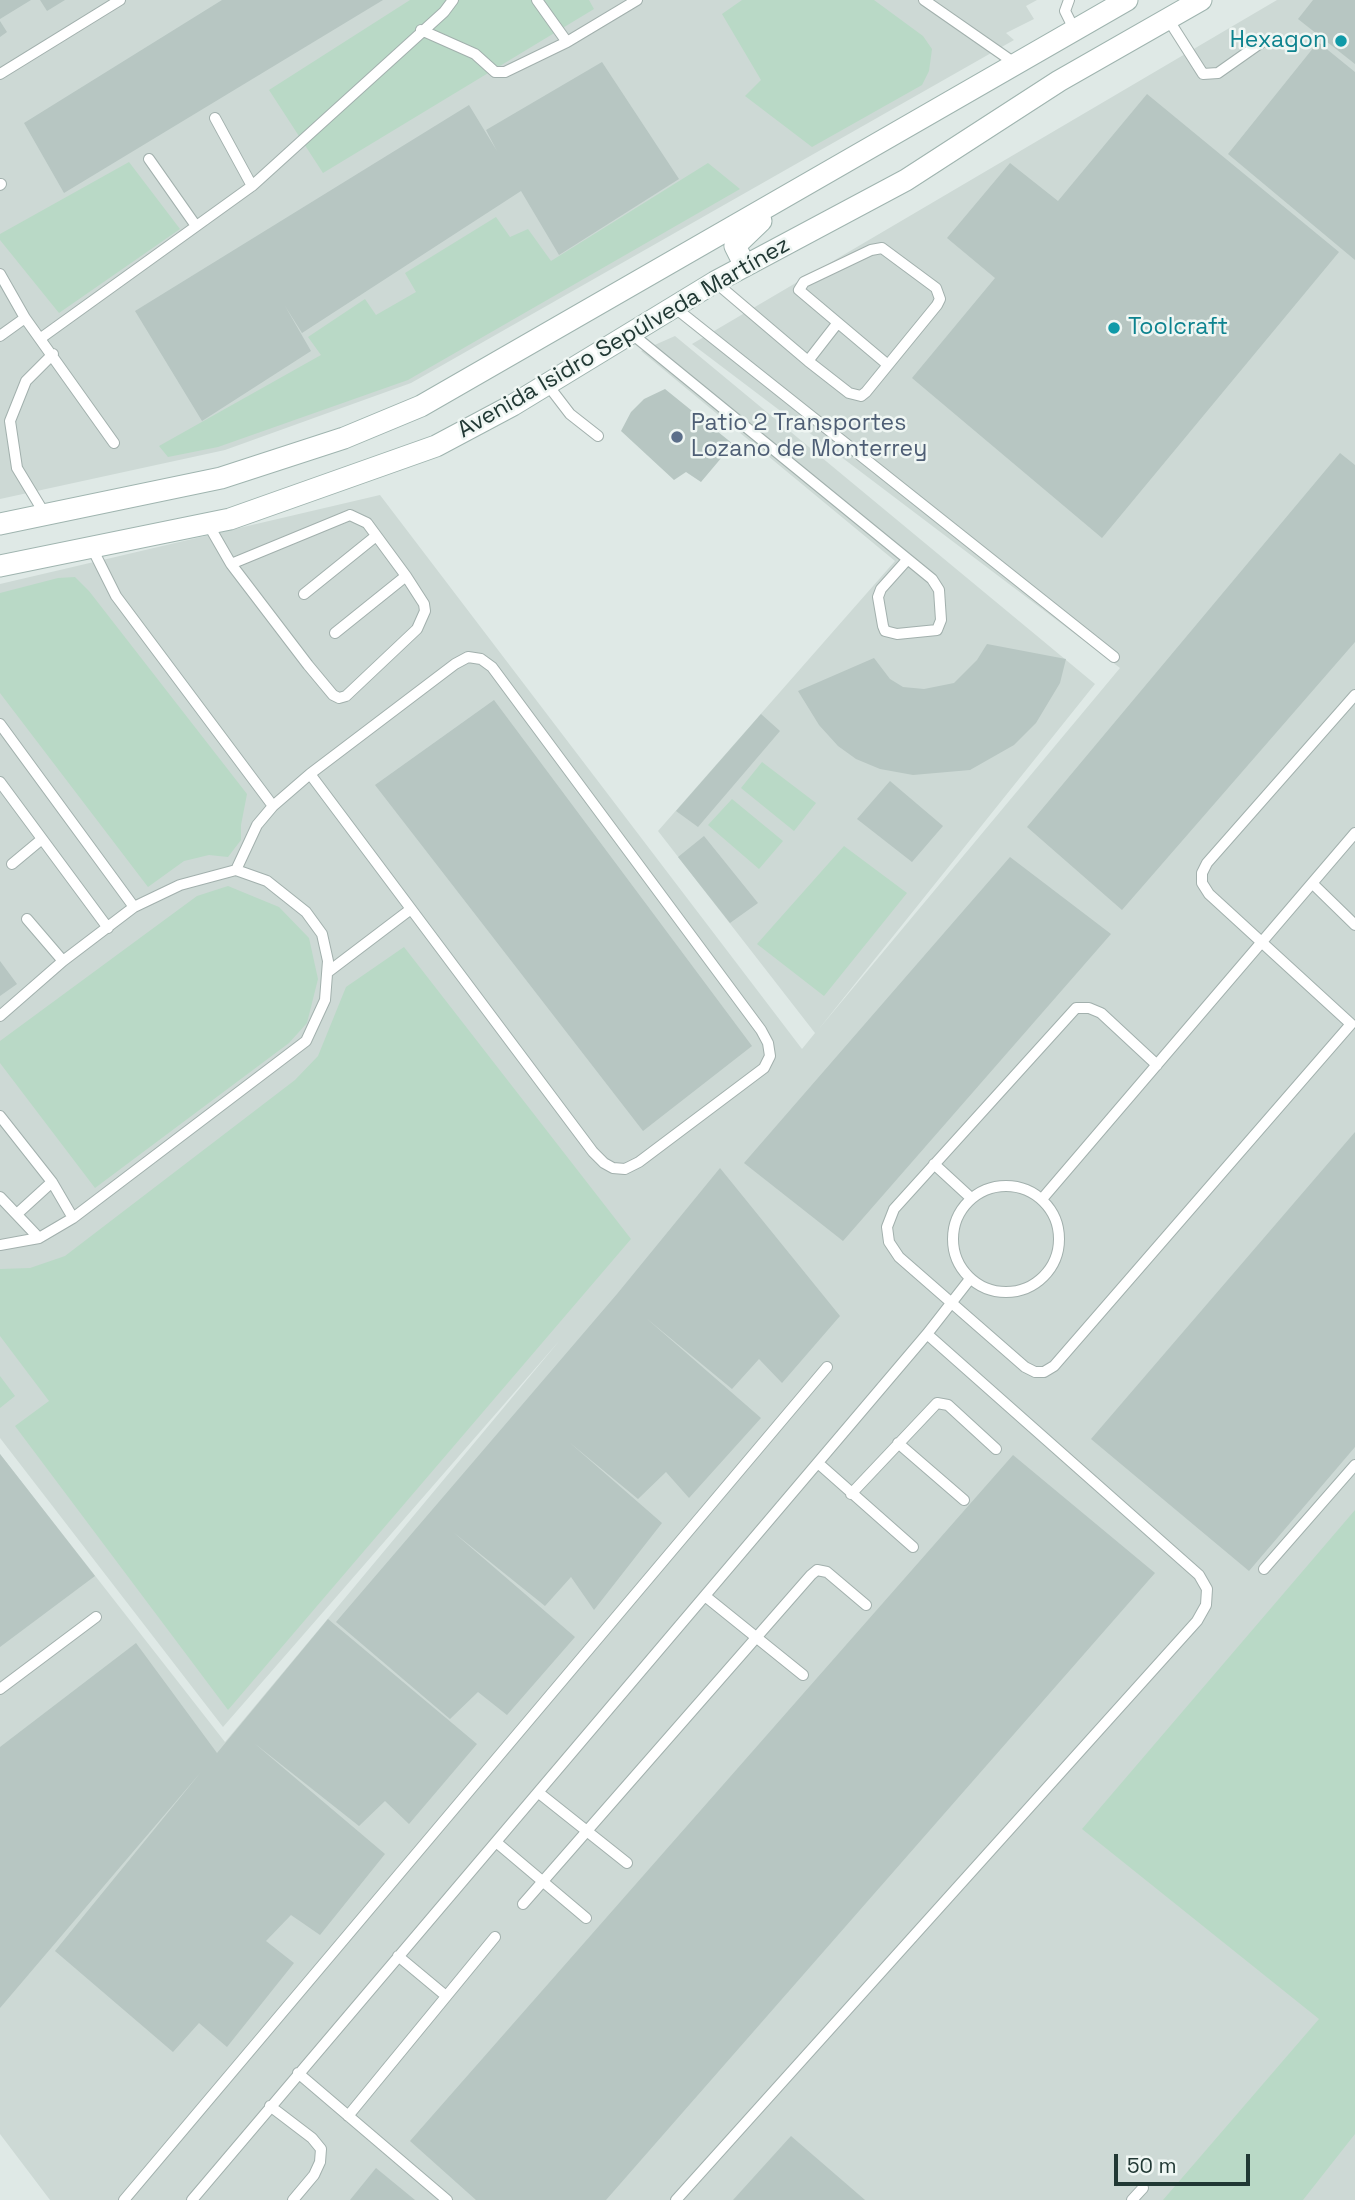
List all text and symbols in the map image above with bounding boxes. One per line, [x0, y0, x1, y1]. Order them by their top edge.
place label: Hexagon [1230, 27, 1327, 55]
marker: Hexagon [1333, 33, 1349, 49]
street label: Avenida Isidro Sepúlveda Martínez [453, 231, 795, 445]
place label: Toolcraft [1128, 314, 1228, 342]
marker: Toolcraft [1106, 320, 1122, 336]
place label: Patio 2 Transportes Lozano de Monterrey [691, 410, 927, 464]
marker: Patio 2 Transportes Lozano de Monterrey [669, 429, 685, 445]
scale bar [1117, 2140, 1254, 2184]
text: 50 m [1127, 2152, 1177, 2179]

